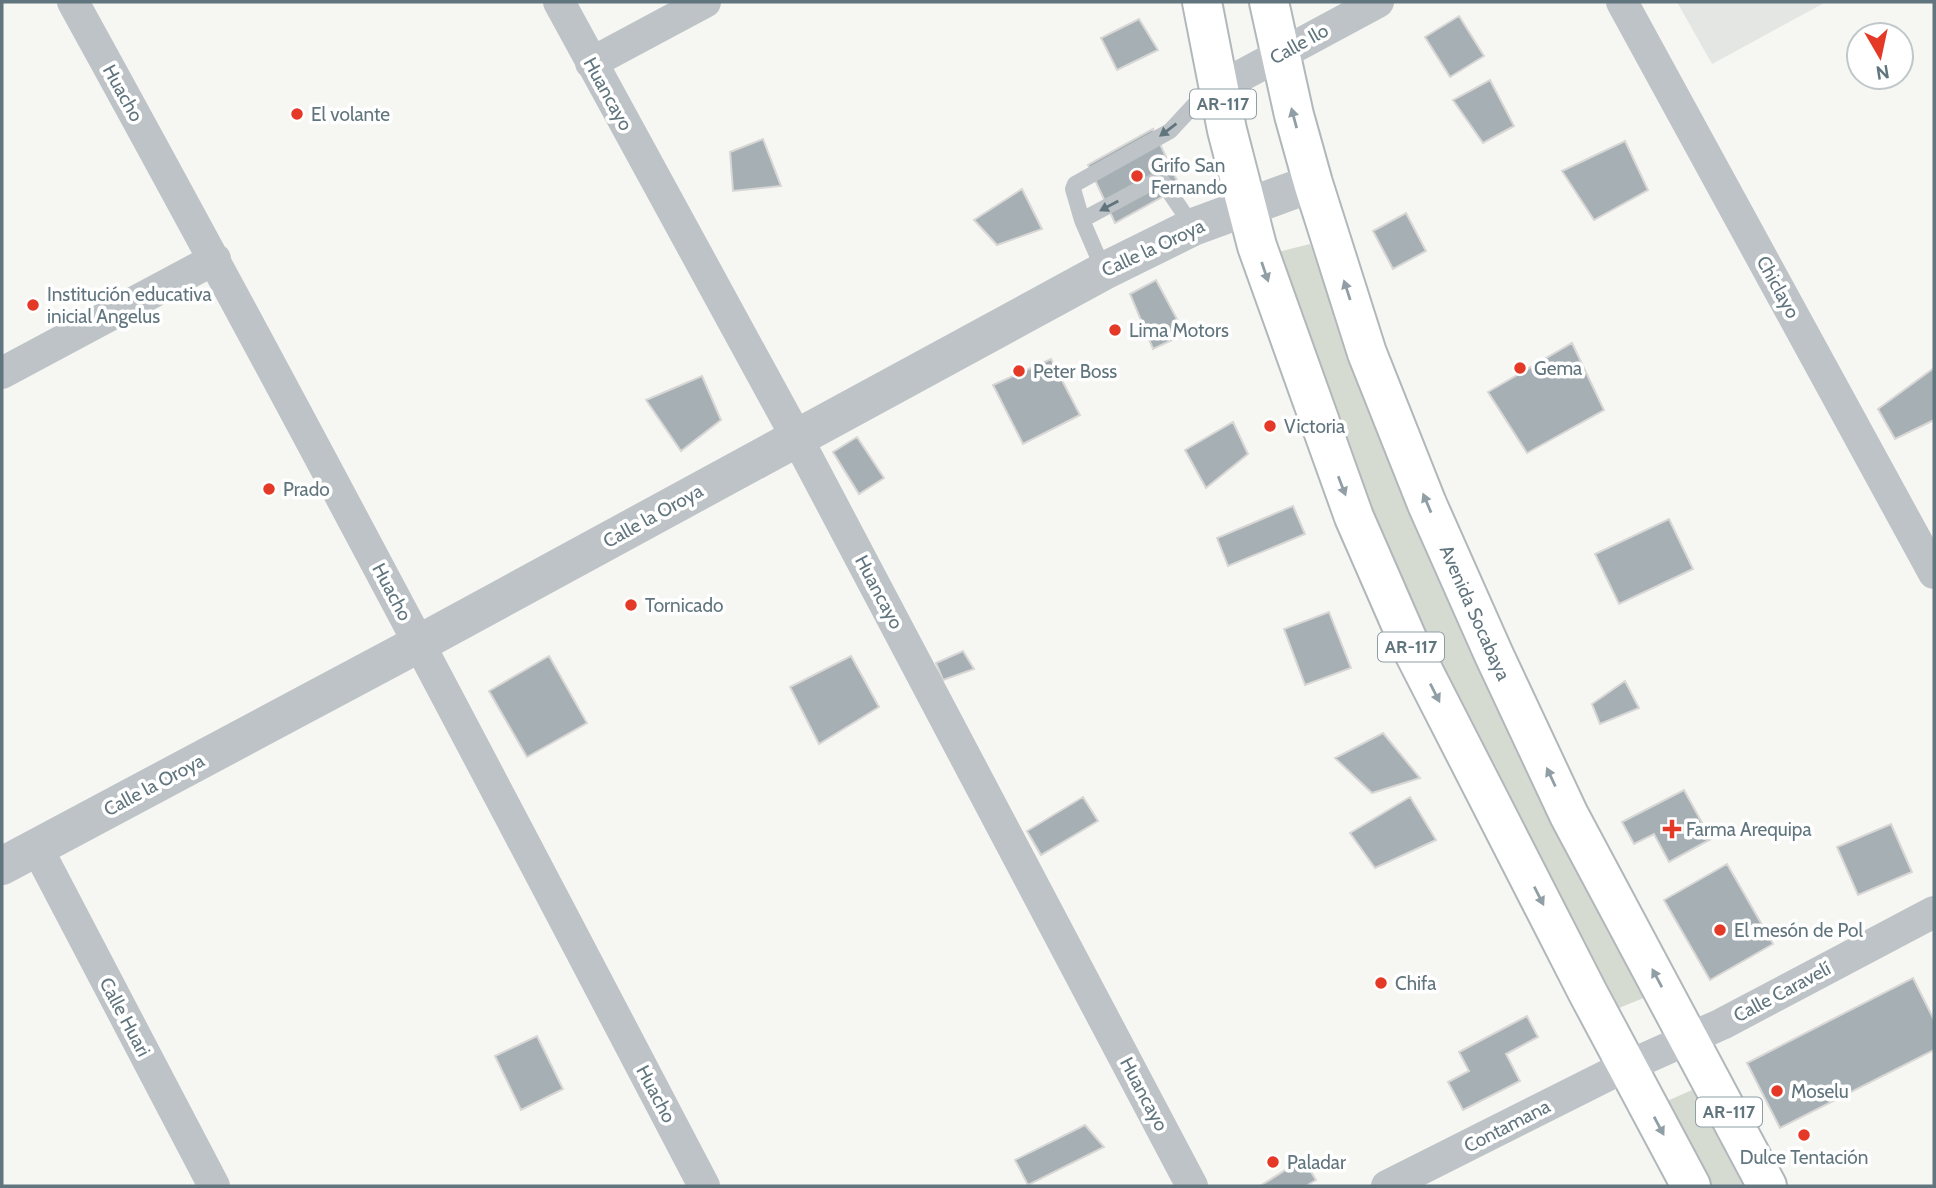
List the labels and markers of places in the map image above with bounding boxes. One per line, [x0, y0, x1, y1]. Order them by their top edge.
place label: El volante [311, 103, 390, 126]
marker: El volante [289, 106, 305, 122]
place label: Grifo San Fernando [1151, 154, 1227, 199]
marker: Grifo San Fernando [1129, 168, 1145, 184]
place label: Institución educativa inicial Angelus [47, 283, 212, 328]
marker: Institución educativa inicial Angelus [25, 297, 41, 313]
place label: Lima Motors [1129, 319, 1229, 342]
marker: Lima Motors [1107, 322, 1123, 338]
place label: Gema [1534, 357, 1582, 380]
place label: Peter Boss [1033, 360, 1117, 383]
marker: Gema [1512, 360, 1528, 376]
marker: Peter Boss [1011, 363, 1027, 379]
place label: Victoria [1284, 415, 1345, 438]
marker: Victoria [1262, 418, 1278, 434]
place label: Prado [283, 478, 330, 501]
marker: Prado [261, 481, 277, 497]
place label: Tornicado [645, 594, 723, 617]
marker: Tornicado [623, 597, 639, 613]
place label: Farma Arequipa [1686, 818, 1812, 841]
marker: Farma Arequipa [1664, 821, 1680, 837]
place label: El mesón de Pol [1734, 919, 1864, 942]
marker: El mesón de Pol [1712, 922, 1728, 938]
place label: Chifa [1395, 972, 1436, 995]
marker: Chifa [1373, 975, 1389, 991]
place label: Moselu [1791, 1080, 1849, 1103]
marker: Moselu [1769, 1083, 1785, 1099]
marker: Dulce Tentación [1796, 1127, 1812, 1143]
place label: Dulce Tentación [1740, 1146, 1868, 1169]
place label: Paladar [1287, 1151, 1346, 1174]
marker: Paladar [1265, 1154, 1281, 1170]

